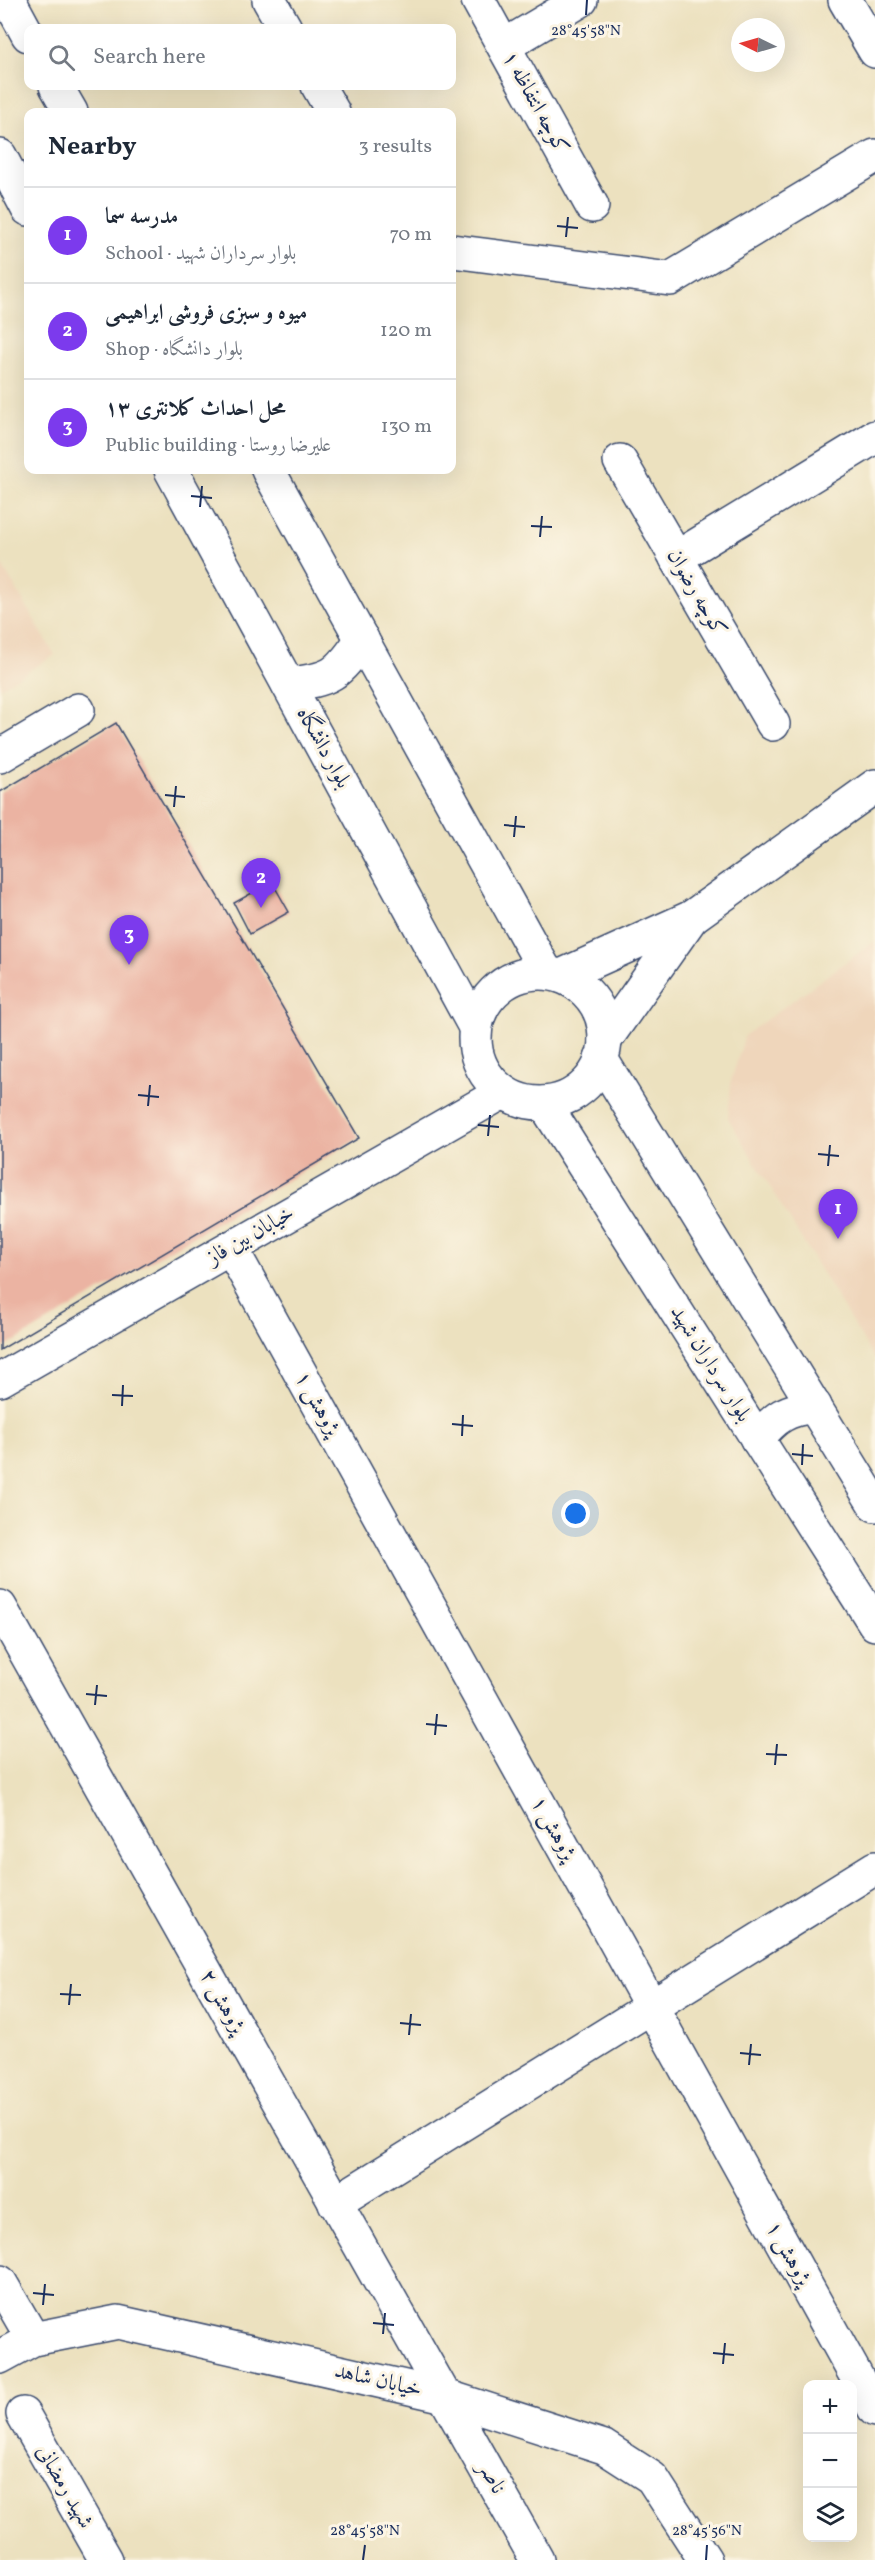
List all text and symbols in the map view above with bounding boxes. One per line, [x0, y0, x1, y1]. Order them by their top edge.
north arrow [731, 18, 785, 72]
text: 28°45'58"N [551, 21, 621, 42]
search box [24, 24, 456, 90]
icon: search [45, 41, 78, 74]
text: Search here [93, 42, 206, 73]
street label: کوچه انتفاظه ۱ [494, 46, 576, 160]
text: Nearby [48, 129, 137, 165]
text: 3 results [358, 133, 432, 161]
text: مدرسه سما [105, 202, 178, 233]
text: 1 [63, 221, 72, 249]
text: 70 m [389, 221, 432, 249]
text: School · بلوار سرداران شهید [105, 240, 296, 268]
text: میوه و سبزی فروشی ابراهیمی [105, 298, 307, 329]
text: 2 [62, 317, 73, 345]
text: 120 m [380, 317, 432, 345]
text: Shop · بلوار دانشگاه [105, 336, 243, 364]
text: محل احداث کلانتری ۱۳ [105, 394, 286, 425]
text: 3 [62, 413, 73, 441]
text: 130 m [381, 413, 432, 441]
text: Public building · علیرضا روستا [105, 432, 331, 460]
street label: کوچه رضوان [658, 543, 734, 643]
street label: بلوار دانشگاه [288, 702, 358, 794]
pin: 2 [242, 858, 280, 908]
pin: 3 [110, 916, 148, 965]
pin: 1 [818, 1190, 858, 1239]
street label: خیابان بین فاز [200, 1198, 301, 1275]
street label: بلوار سرداران شهید [662, 1299, 758, 1429]
street label: پژوهش ۱ [286, 1366, 349, 1444]
your location [561, 1499, 590, 1528]
street label: پژوهش ۱ [522, 1791, 585, 1869]
street label: پژوهش ۲ [191, 1964, 254, 2042]
street label: پژوهش ۱ [757, 2216, 820, 2294]
street label: خیابان شاهد [331, 2356, 425, 2406]
map controls [803, 2380, 857, 2542]
button: + [803, 2380, 857, 2434]
button: − [803, 2434, 857, 2488]
street label: شهید رمضانی [28, 2439, 100, 2535]
street label: ناصر [468, 2454, 513, 2500]
button: layers [803, 2488, 857, 2542]
text: 28°45'58"N [330, 2521, 400, 2542]
text: 28°45'56"N [672, 2521, 742, 2542]

